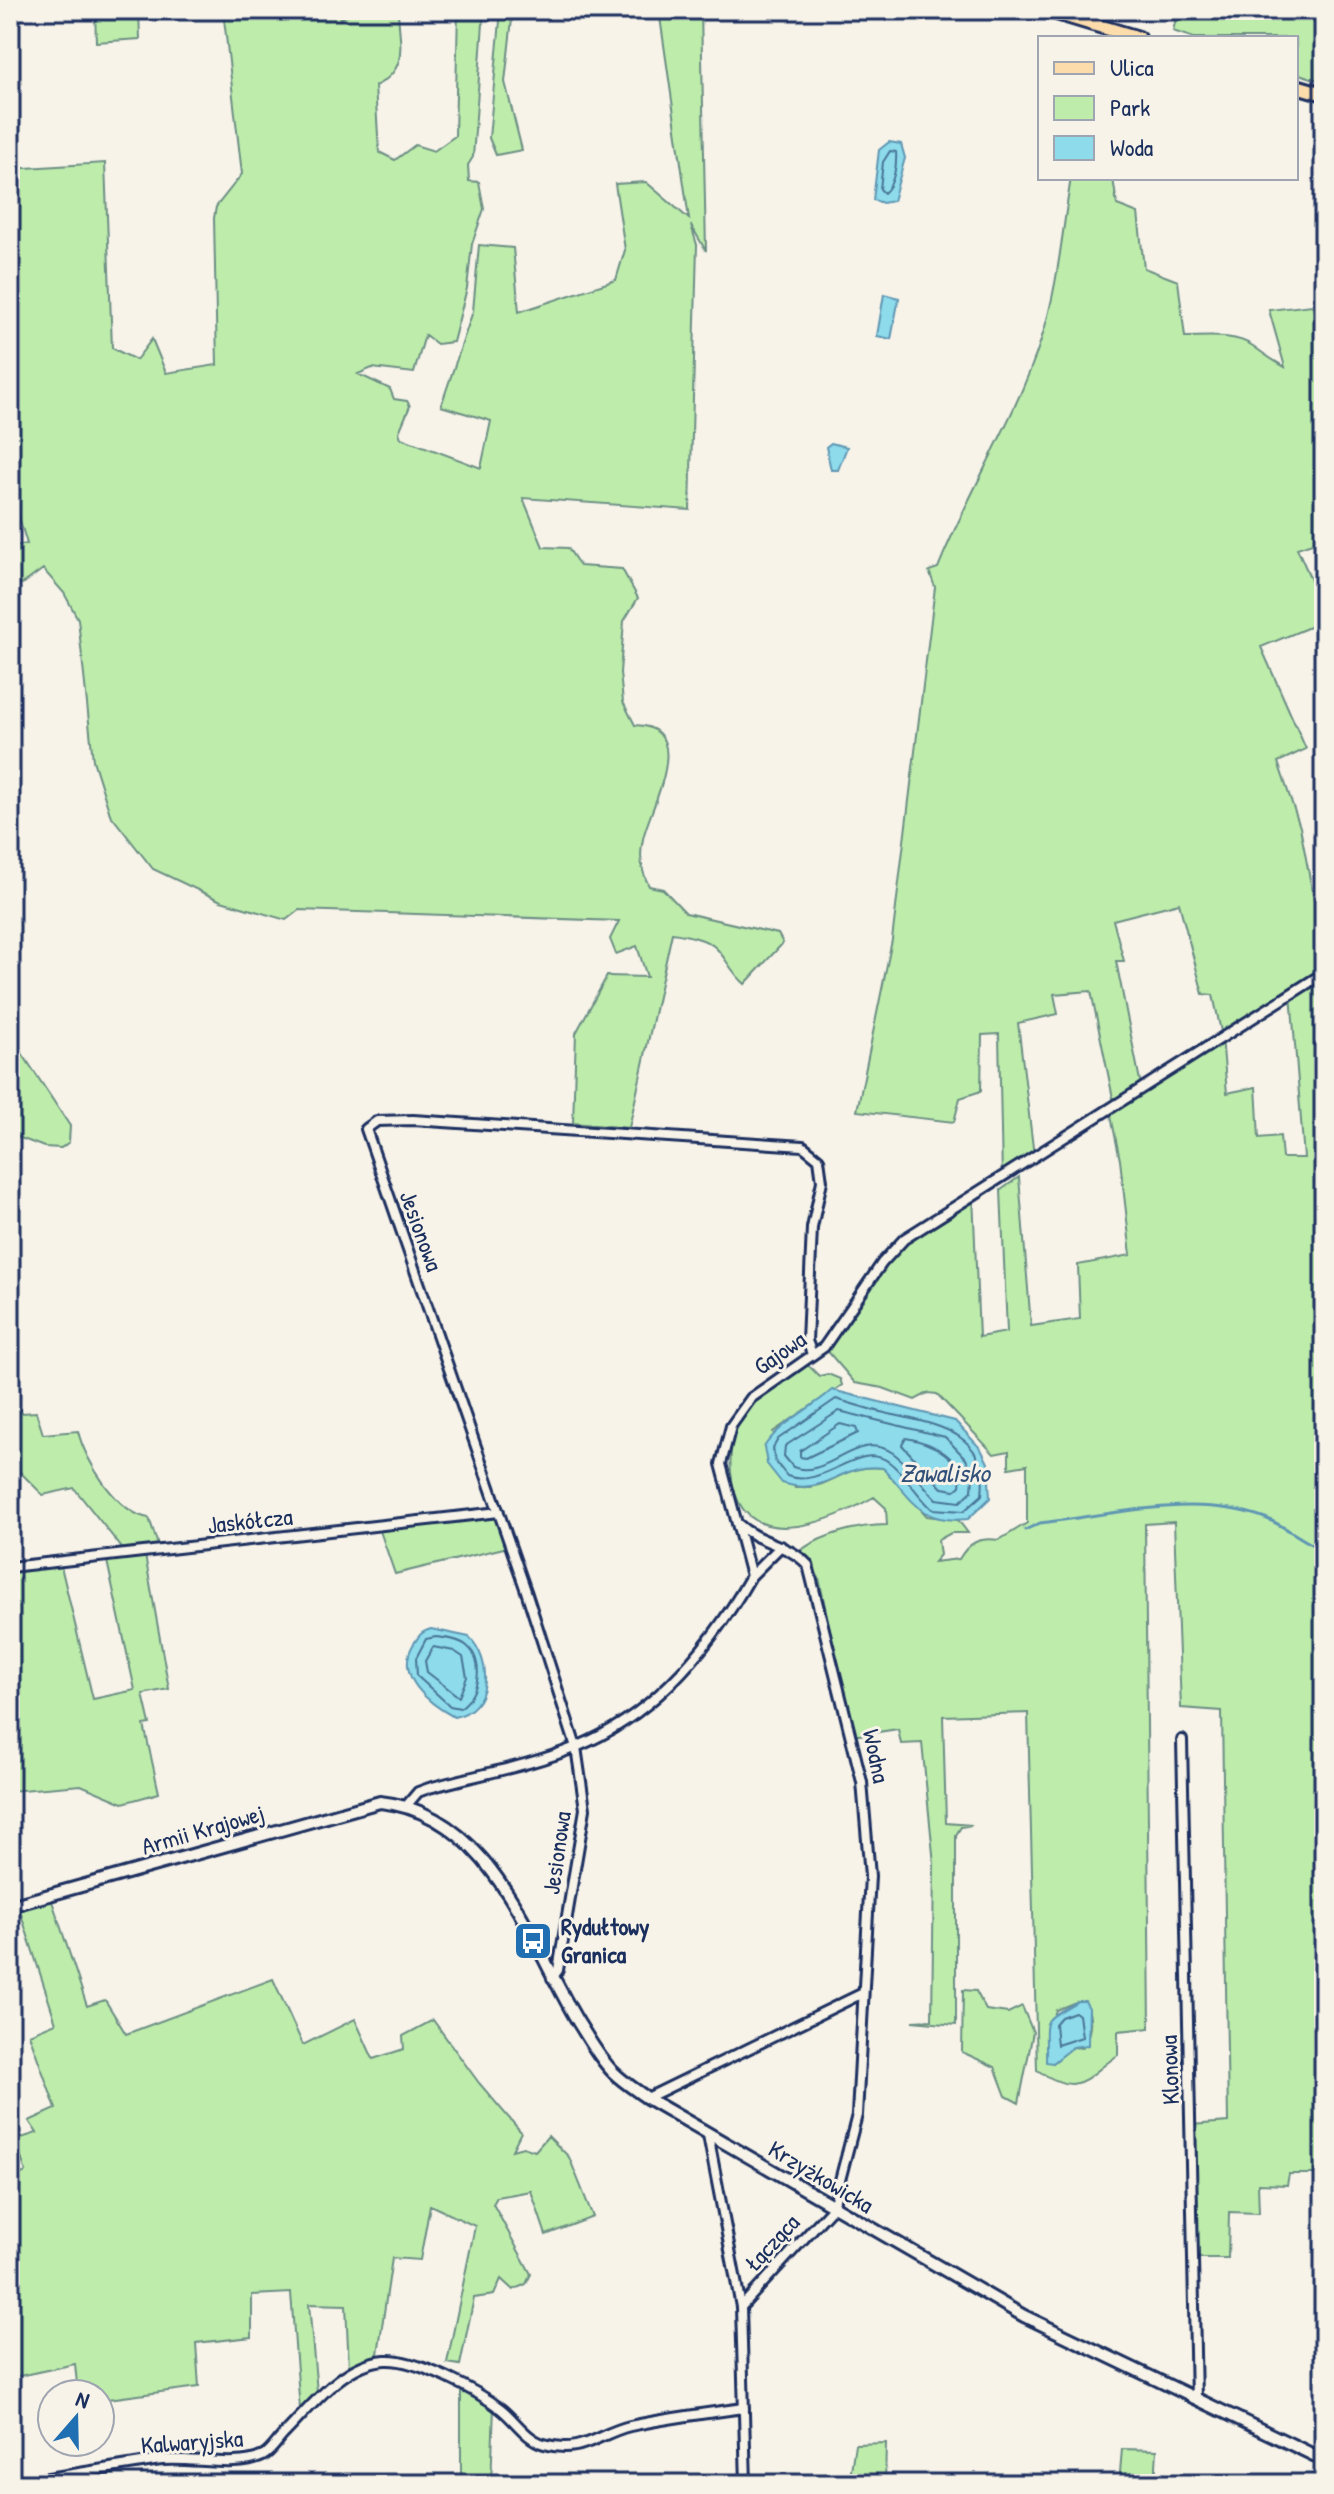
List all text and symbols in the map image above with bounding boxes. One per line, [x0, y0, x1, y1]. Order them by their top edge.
legend [1038, 36, 1298, 180]
text: Ulica [1110, 51, 1154, 83]
text: Park [1110, 91, 1150, 123]
text: Woda [1110, 131, 1153, 163]
street label: Jesionowa [393, 1186, 451, 1275]
street label: Gajowa [747, 1323, 812, 1382]
water label: Zawalisko [900, 1455, 992, 1490]
street label: Jaskółcza [206, 1500, 294, 1540]
street label: Wodna [856, 1726, 898, 1786]
street label: Armii Krajowej [138, 1796, 268, 1862]
street label: Jesionowa [534, 1809, 578, 1897]
place label: Rydułtowy Granica [561, 1910, 649, 1970]
bus stop icon: Rydułtowy Granica [512, 1920, 554, 1962]
street label: Klonowa [1152, 2035, 1186, 2105]
street label: Krzyżkowicka [763, 2132, 880, 2220]
street label: Łącząca [736, 2207, 806, 2278]
north arrow [36, 2378, 116, 2458]
text: N [72, 2383, 94, 2415]
street label: Kalwaryjska [140, 2421, 244, 2461]

